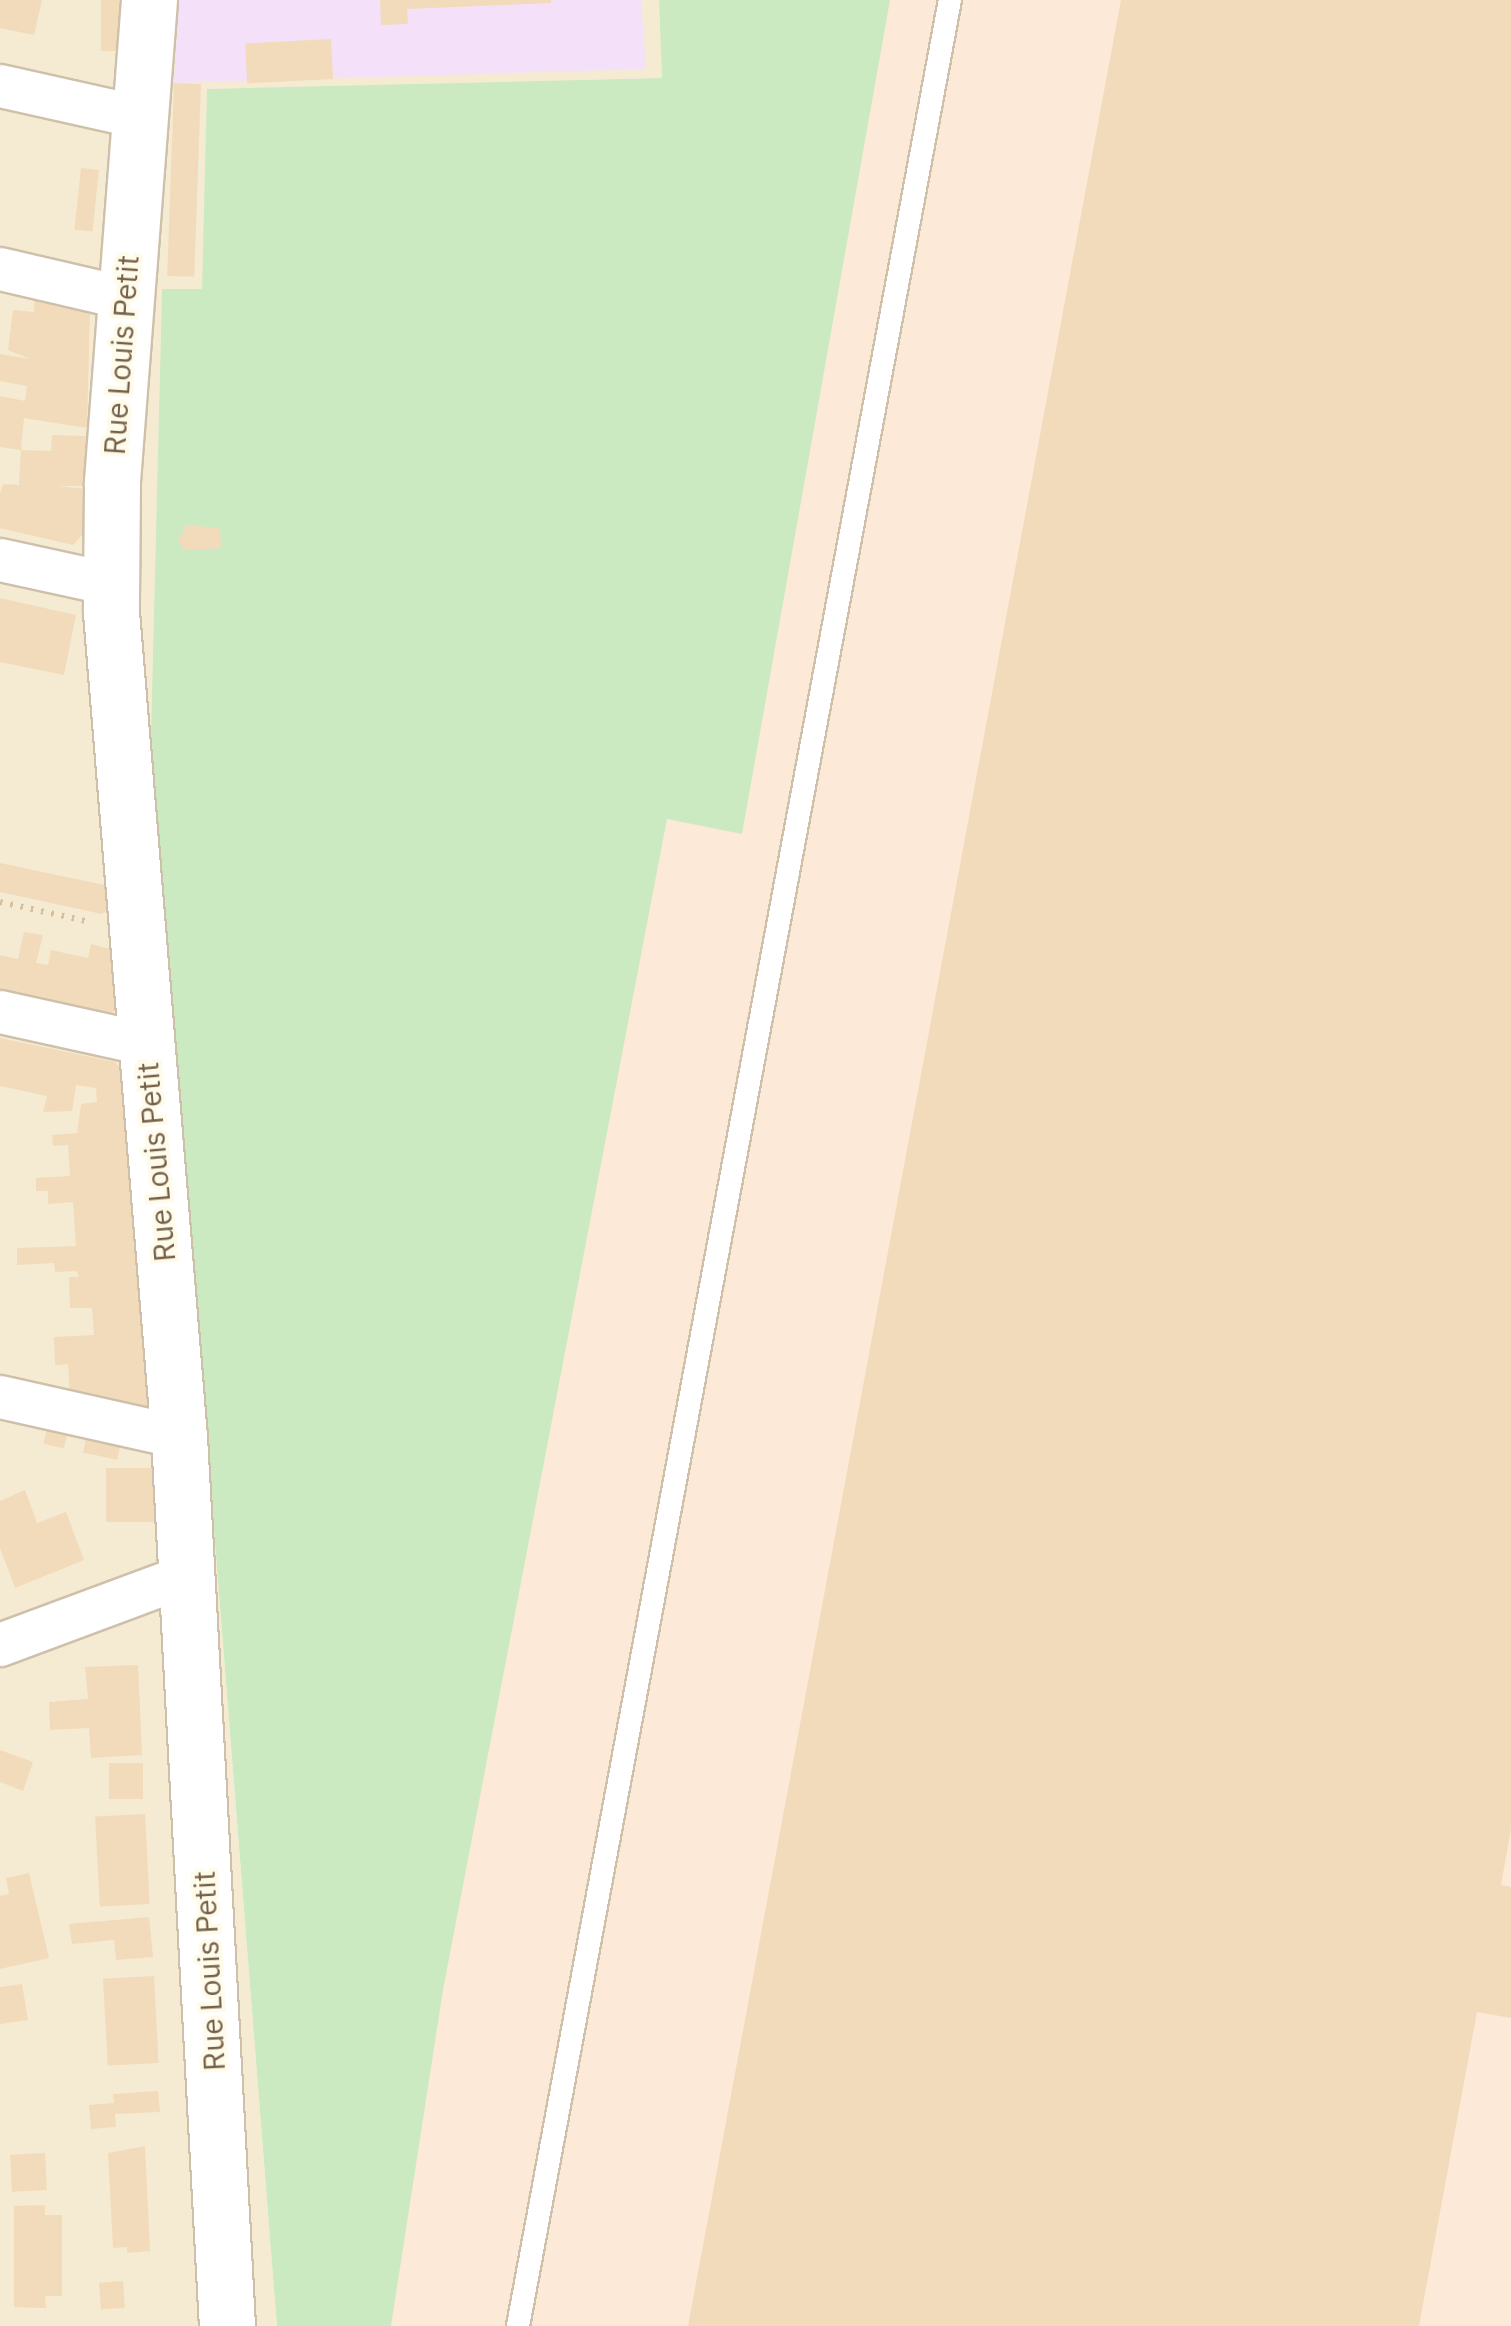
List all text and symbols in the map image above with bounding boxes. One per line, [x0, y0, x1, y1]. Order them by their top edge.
street label: Rue Louis Petit [96, 254, 146, 456]
street label: Rue Louis Petit [129, 1061, 183, 1263]
street label: Rue Louis Petit [186, 1870, 232, 2072]

